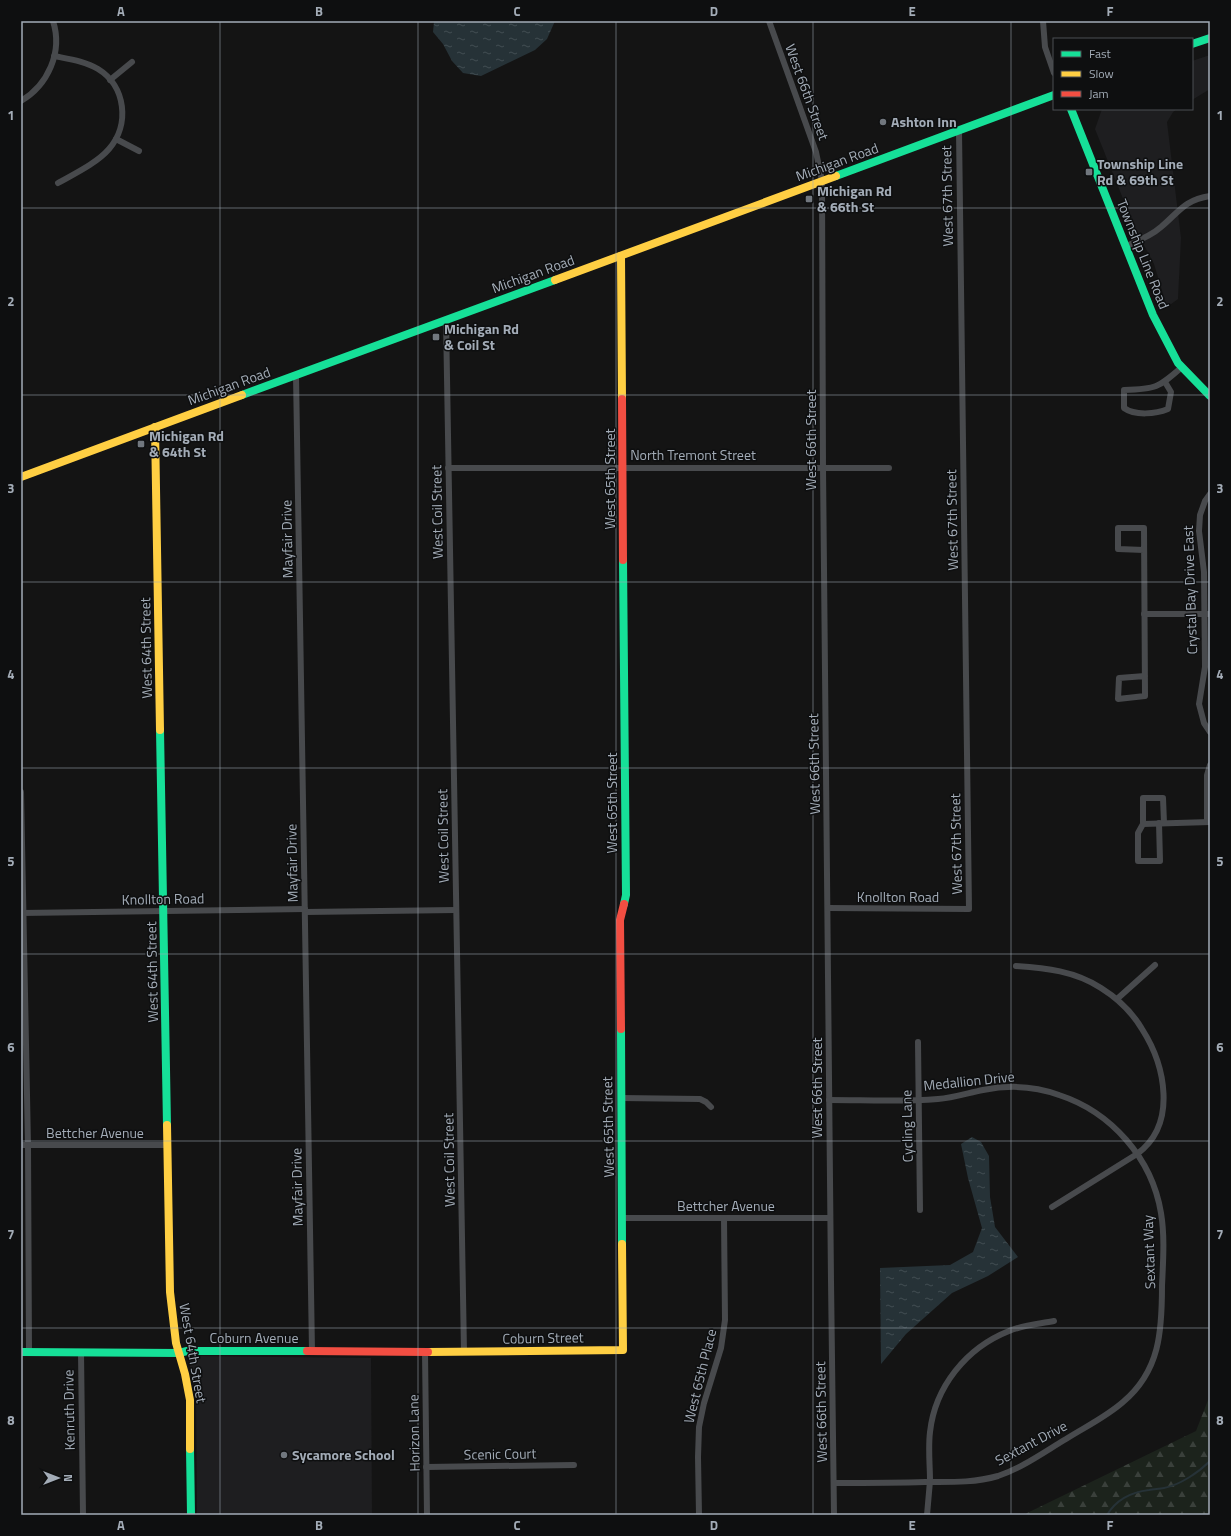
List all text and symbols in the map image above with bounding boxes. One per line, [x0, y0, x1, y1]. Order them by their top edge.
text: A [117, 1, 125, 21]
text: B [315, 1, 323, 21]
text: C [513, 1, 521, 21]
text: D [710, 1, 718, 21]
text: E [908, 1, 916, 21]
text: F [1107, 1, 1114, 21]
legend [1053, 38, 1193, 110]
street label: West 66th Street [780, 41, 835, 143]
text: Fast [1089, 44, 1112, 63]
text: Slow [1089, 64, 1114, 83]
text: Jam [1089, 84, 1109, 103]
text: 1 [7, 105, 15, 125]
text: 1 [1216, 105, 1224, 125]
place label: Ashton Inn [891, 111, 957, 132]
marker: Ashton Inn [878, 117, 888, 127]
street label: Michigan Road [793, 137, 881, 186]
street label: West 67th Street [935, 145, 958, 247]
place label: Township Line Rd & 69th St [1097, 153, 1183, 190]
marker: Township Line Rd & 69th St [1084, 167, 1094, 177]
place label: Michigan Rd & 66th St [817, 180, 892, 217]
marker: Michigan Rd & 66th St [804, 194, 814, 204]
street label: Township Line Road [1112, 196, 1175, 312]
street label: Michigan Road [489, 249, 577, 298]
text: 2 [7, 291, 15, 311]
text: 2 [1216, 291, 1224, 311]
place label: Michigan Rd & Coil St [444, 318, 519, 355]
marker: Michigan Rd & Coil St [431, 332, 441, 342]
street label: Michigan Road [185, 361, 273, 410]
street label: West 66th Street [800, 389, 821, 490]
place label: Michigan Rd & 64th St [149, 425, 224, 462]
street label: West 65th Street [599, 428, 620, 529]
marker: Michigan Rd & 64th St [136, 439, 146, 449]
street label: North Tremont Street [630, 444, 756, 465]
street label: West Coil Street [425, 465, 448, 559]
street label: West 67th Street [940, 469, 963, 571]
text: 3 [7, 478, 15, 498]
text: 3 [1216, 478, 1224, 498]
street label: Mayfair Drive [275, 499, 298, 579]
street label: Crystal Bay Drive East [1177, 525, 1202, 655]
street label: West 64th Street [134, 597, 157, 699]
text: 4 [7, 664, 15, 684]
text: 4 [1216, 664, 1224, 684]
street label: West 66th Street [802, 713, 825, 815]
street label: West 65th Street [601, 752, 622, 853]
street label: West Coil Street [431, 789, 454, 883]
street label: West 67th Street [944, 793, 967, 895]
street label: Mayfair Drive [280, 823, 303, 903]
text: 5 [7, 851, 15, 871]
text: 5 [1216, 851, 1224, 871]
street label: Knollton Road [857, 886, 939, 907]
street label: Knollton Road [122, 887, 204, 910]
street label: West 64th Street [140, 921, 163, 1023]
text: 6 [7, 1037, 15, 1057]
street label: West 66th Street [806, 1037, 827, 1138]
text: 6 [1216, 1037, 1224, 1057]
street label: Medallion Drive [922, 1065, 1015, 1096]
street label: West 65th Street [596, 1076, 619, 1178]
street label: Cycling Lane [895, 1090, 918, 1162]
street label: West Coil Street [437, 1113, 460, 1207]
street label: Bettcher Avenue [46, 1122, 144, 1143]
street label: Mayfair Drive [285, 1147, 308, 1227]
street label: Bettcher Avenue [677, 1195, 775, 1216]
street label: Sextant Way [1137, 1214, 1160, 1289]
text: 7 [7, 1224, 15, 1244]
text: 7 [1216, 1224, 1224, 1244]
street label: West 64th Street [174, 1301, 213, 1405]
street label: Coburn Street [502, 1326, 584, 1349]
street label: Coburn Avenue [210, 1327, 298, 1348]
street label: West 65th Place [678, 1327, 721, 1425]
street label: West 66th Street [809, 1361, 832, 1463]
street label: Kenruth Drive [57, 1369, 80, 1451]
street label: Horizon Lane [402, 1394, 425, 1472]
text: 8 [7, 1410, 15, 1430]
text: 8 [1216, 1410, 1224, 1430]
street label: Sextant Drive [991, 1415, 1071, 1470]
street label: Scenic Court [464, 1442, 537, 1465]
place label: Sycamore School [292, 1444, 395, 1465]
marker: Sycamore School [279, 1450, 289, 1460]
north arrow [38, 1458, 78, 1498]
text: N [60, 1474, 76, 1482]
text: A [117, 1515, 125, 1535]
text: B [315, 1515, 323, 1535]
text: C [513, 1515, 521, 1535]
text: D [710, 1515, 718, 1535]
text: E [908, 1515, 916, 1535]
text: F [1107, 1515, 1114, 1535]

